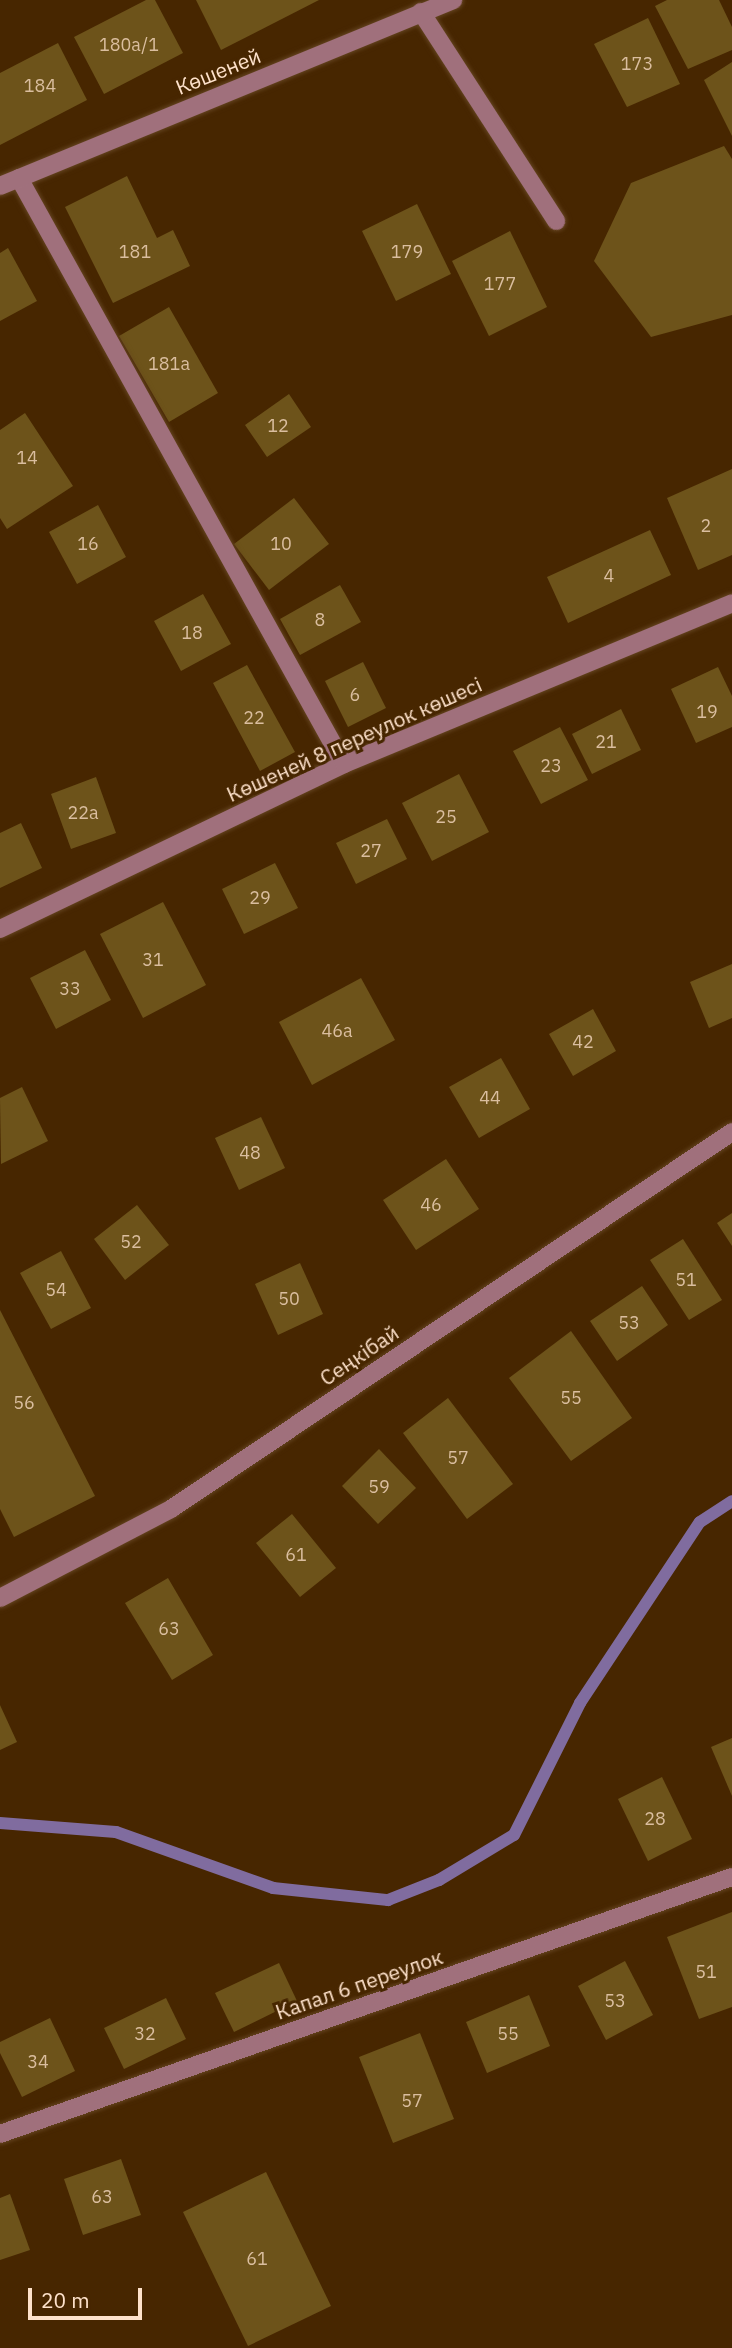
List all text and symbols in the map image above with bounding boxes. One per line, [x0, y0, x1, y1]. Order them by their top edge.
house number: 180а/1 [99, 34, 159, 56]
street label: Көшеней [172, 43, 264, 99]
house number: 173 [621, 53, 653, 75]
house number: 184 [24, 75, 56, 97]
house number: 181 [119, 241, 151, 263]
house number: 179 [391, 241, 423, 263]
house number: 177 [484, 273, 516, 295]
house number: 181а [148, 353, 190, 375]
house number: 12 [267, 415, 289, 437]
house number: 14 [16, 447, 38, 469]
house number: 2 [701, 515, 711, 537]
house number: 16 [77, 533, 99, 555]
house number: 10 [270, 533, 292, 555]
house number: 4 [604, 565, 614, 587]
house number: 8 [315, 609, 325, 631]
house number: 18 [181, 622, 203, 644]
street label: Көшеней 8 переулок көшесі [222, 671, 486, 807]
house number: 6 [350, 684, 360, 706]
house number: 19 [696, 701, 718, 723]
house number: 22 [243, 707, 265, 729]
house number: 21 [595, 731, 617, 753]
house number: 23 [540, 755, 562, 777]
house number: 22а [67, 802, 99, 824]
house number: 25 [435, 806, 457, 828]
house number: 27 [360, 840, 382, 862]
house number: 29 [249, 887, 271, 909]
house number: 31 [142, 949, 164, 971]
house number: 33 [59, 978, 81, 1000]
house number: 46а [321, 1020, 353, 1042]
house number: 42 [572, 1031, 594, 1053]
house number: 44 [479, 1087, 501, 1109]
house number: 48 [239, 1142, 261, 1164]
house number: 46 [420, 1194, 442, 1216]
house number: 52 [120, 1231, 142, 1253]
house number: 51 [675, 1269, 697, 1291]
house number: 54 [45, 1279, 67, 1301]
house number: 50 [278, 1288, 300, 1310]
house number: 53 [618, 1312, 640, 1334]
street label: Сеңкібай [315, 1319, 403, 1391]
house number: 55 [560, 1387, 582, 1409]
house number: 56 [13, 1392, 35, 1414]
house number: 57 [447, 1447, 469, 1469]
house number: 59 [368, 1476, 390, 1498]
house number: 61 [285, 1544, 307, 1566]
house number: 63 [158, 1618, 180, 1640]
house number: 28 [644, 1808, 666, 1830]
street label: Капал 6 переулок [272, 1944, 446, 2024]
house number: 51 [695, 1961, 717, 1983]
house number: 53 [604, 1990, 626, 2012]
house number: 32 [134, 2023, 156, 2045]
house number: 55 [497, 2023, 519, 2045]
house number: 34 [27, 2051, 49, 2073]
house number: 57 [401, 2090, 423, 2112]
house number: 63 [91, 2186, 113, 2208]
house number: 61 [246, 2248, 268, 2270]
scale bar [32, 2274, 145, 2318]
text: 20 m [41, 2286, 90, 2314]

